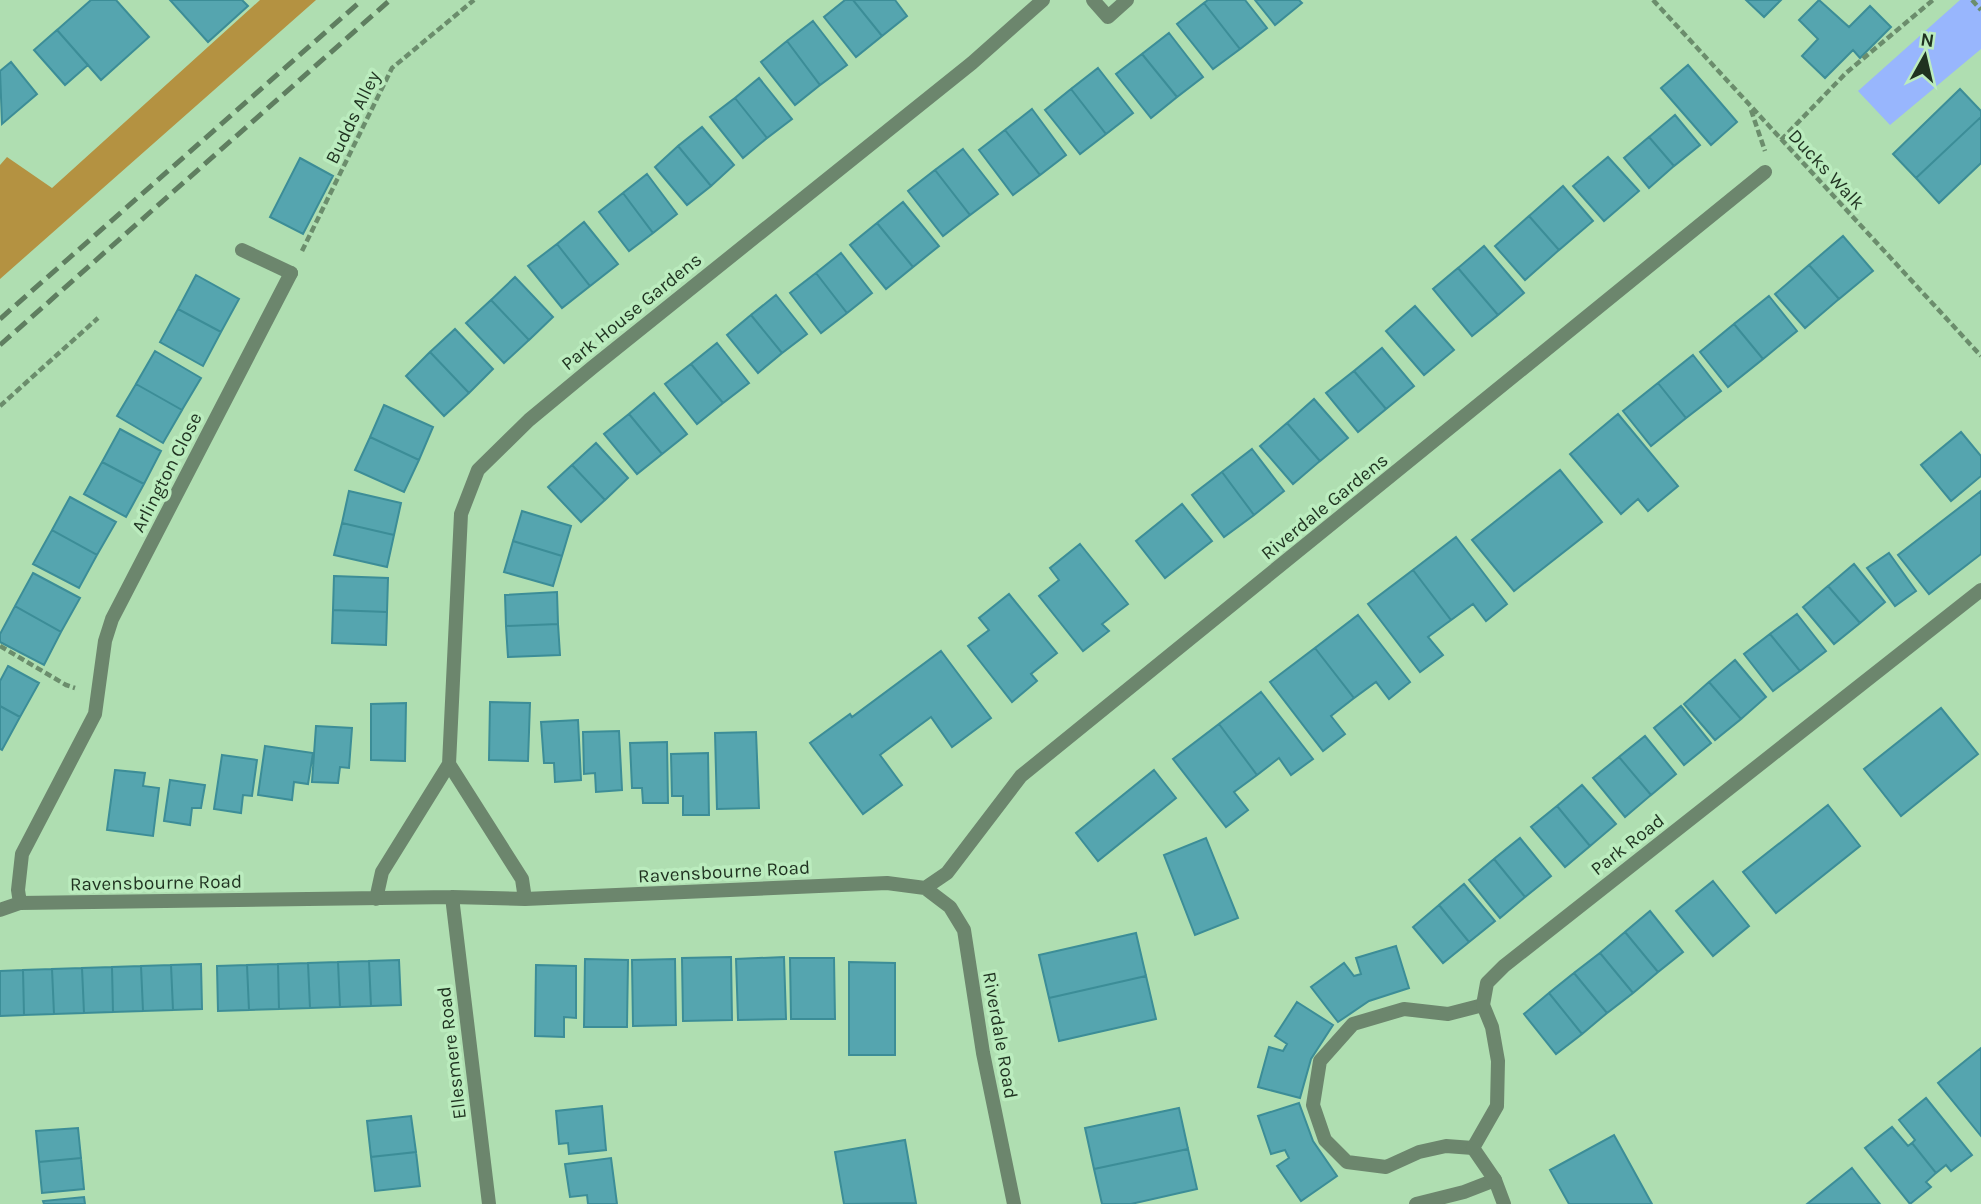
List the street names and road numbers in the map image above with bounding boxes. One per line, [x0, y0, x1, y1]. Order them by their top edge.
street label: Budds Alley [321, 67, 385, 167]
street label: Ducks Walk [1783, 125, 1869, 215]
street label: Park House Gardens [557, 248, 706, 375]
street label: Arlington Close [127, 409, 207, 536]
street label: Riverdale Gardens [1257, 449, 1392, 565]
street label: Park Road [1587, 809, 1669, 880]
street label: Ravensbourne Road [637, 857, 811, 887]
street label: Ravensbourne Road [70, 870, 242, 896]
street label: Riverdale Road [978, 970, 1022, 1100]
street label: Ellesmere Road [433, 985, 471, 1120]

